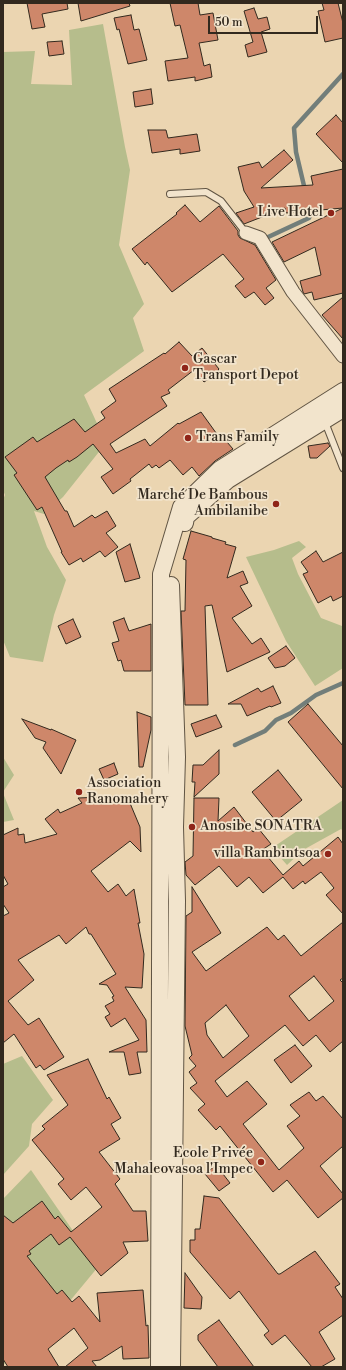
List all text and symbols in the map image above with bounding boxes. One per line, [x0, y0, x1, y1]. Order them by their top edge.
scale bar [210, 8, 320, 34]
text: 50 m [215, 15, 243, 30]
place label: Live Hotel [257, 205, 323, 221]
marker: Live Hotel [326, 208, 336, 218]
place label: Gascar Transport Depot [193, 352, 299, 384]
marker: Gascar Transport Depot [180, 363, 190, 373]
place label: Trans Family [196, 430, 279, 446]
marker: Trans Family [183, 433, 193, 443]
place label: Marché De Bambous Ambilanibe [137, 488, 268, 520]
marker: Marché De Bambous Ambilanibe [271, 499, 281, 509]
place label: Association Ranomahery [87, 776, 168, 808]
marker: Association Ranomahery [74, 787, 84, 797]
place label: Anosibe SONATRA [200, 819, 322, 835]
marker: Anosibe SONATRA [187, 822, 197, 832]
place label: villa Rambintsoa [214, 846, 320, 862]
marker: villa Rambintsoa [323, 849, 333, 859]
place label: Ecole Privée Mahaleovasoa l'Impec [114, 1146, 253, 1178]
marker: Ecole Privée Mahaleovasoa l'Impec [256, 1157, 266, 1167]

